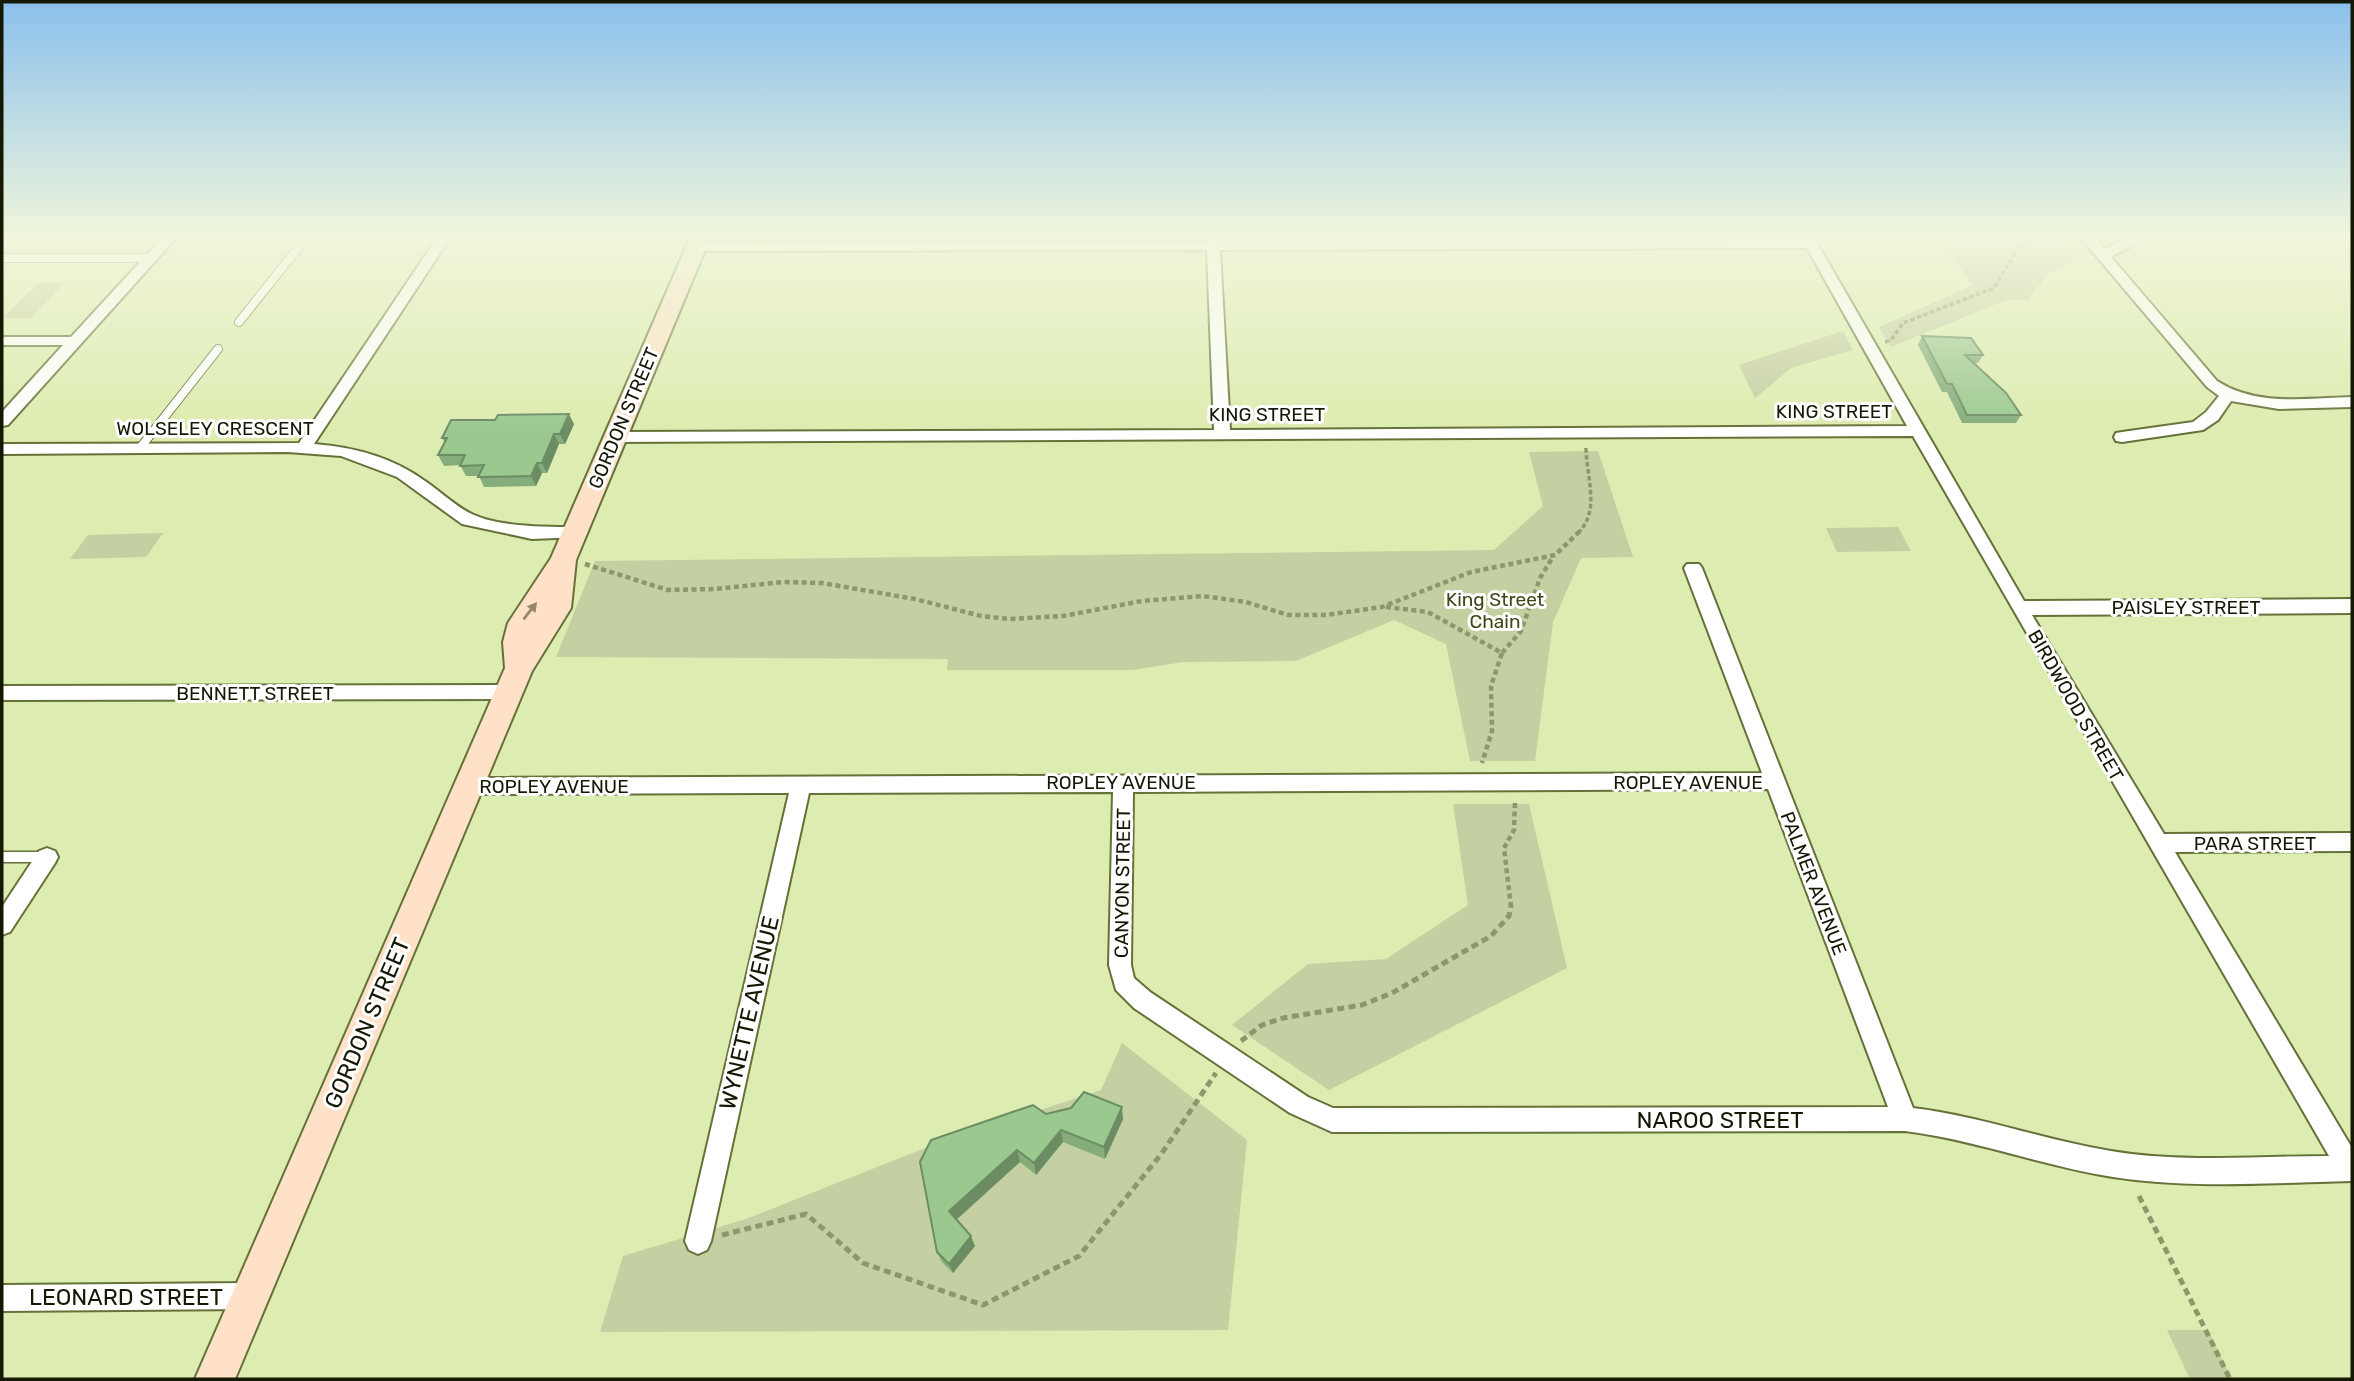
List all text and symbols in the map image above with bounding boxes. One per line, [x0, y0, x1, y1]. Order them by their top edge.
street label: GORDON STREET [583, 344, 664, 492]
street label: KING STREET [1776, 400, 1892, 423]
street label: KING STREET [1209, 403, 1325, 426]
street label: WOLSELEY CRESCENT [116, 417, 314, 440]
park label: King Street Chain [1446, 588, 1545, 633]
street label: PAISLEY STREET [2112, 596, 2260, 619]
one-way arrow [523, 602, 537, 620]
street label: BIRDWOOD STREET [2023, 625, 2128, 785]
street label: BENNETT STREET [176, 682, 334, 705]
street label: ROPLEY AVENUE [1046, 771, 1196, 794]
street label: ROPLEY AVENUE [1613, 771, 1763, 794]
street label: ROPLEY AVENUE [479, 775, 629, 798]
street label: CANYON STREET [1110, 808, 1135, 958]
street label: PALMER AVENUE [1776, 808, 1851, 958]
street label: PARA STREET [2194, 832, 2316, 855]
street label: WYNETTE AVENUE [713, 913, 785, 1113]
street label: GORDON STREET [318, 933, 416, 1113]
street label: NAROO STREET [1637, 1106, 1803, 1134]
street label: LEONARD STREET [29, 1283, 223, 1311]

